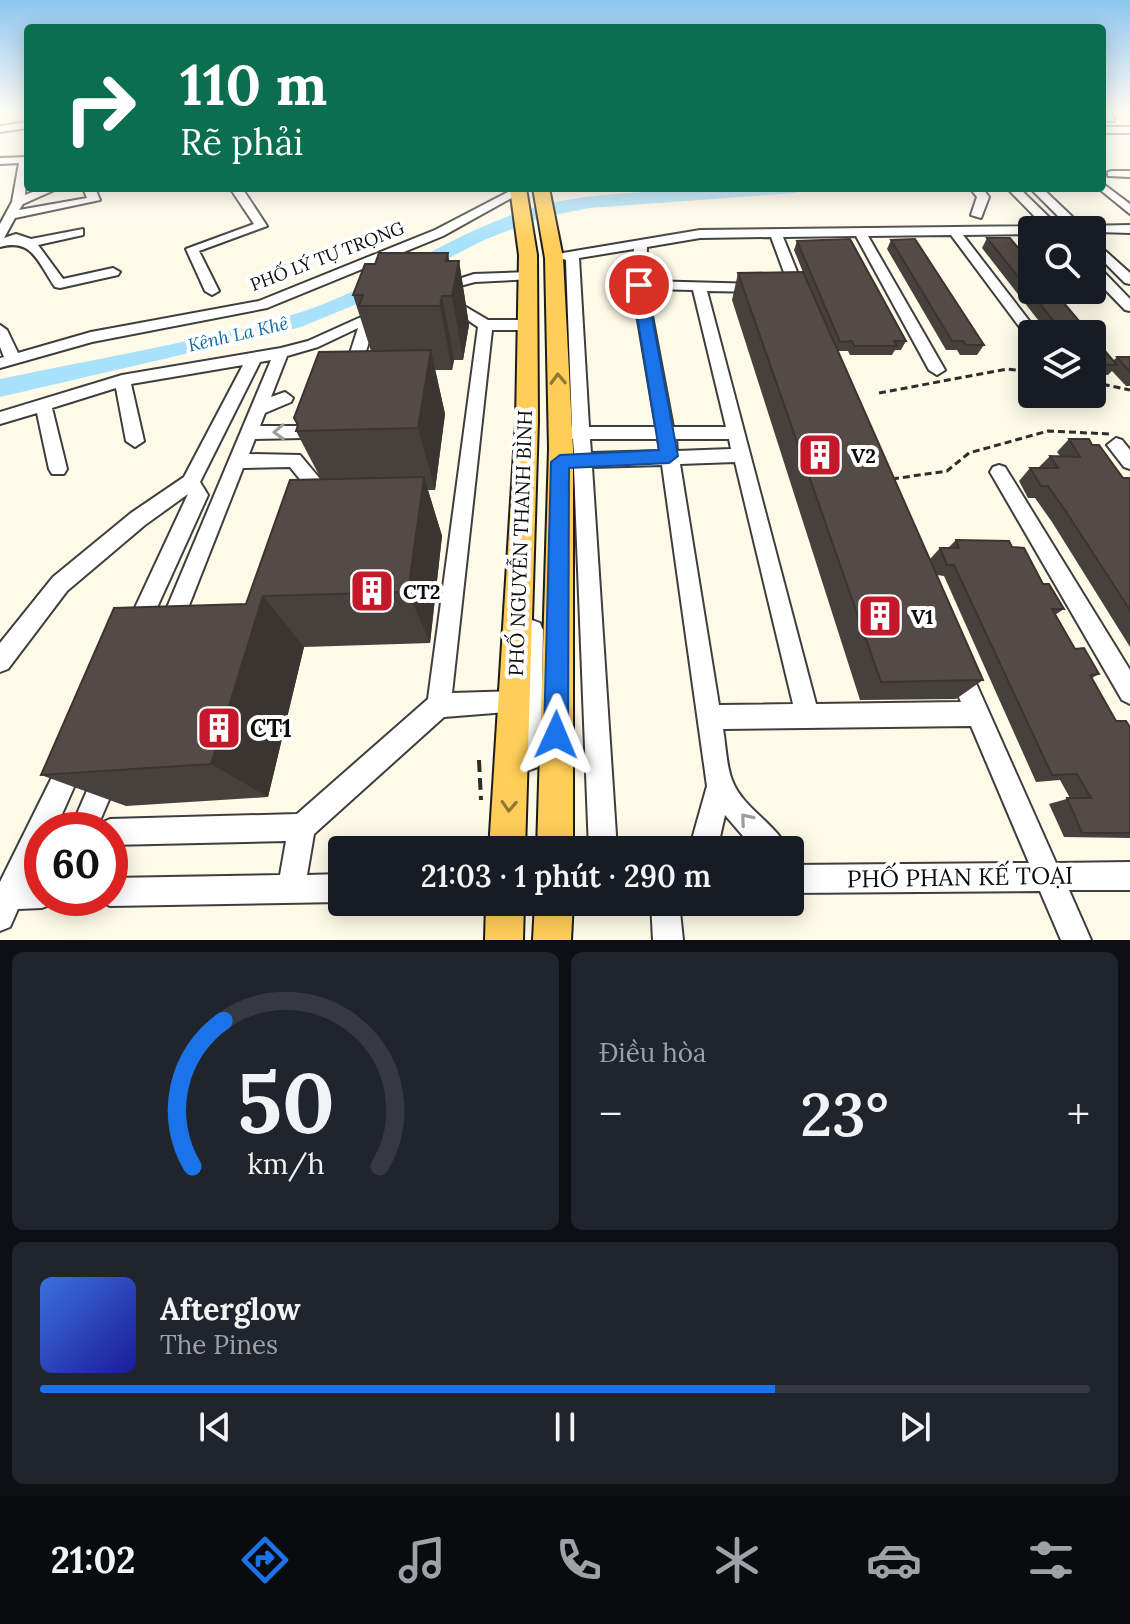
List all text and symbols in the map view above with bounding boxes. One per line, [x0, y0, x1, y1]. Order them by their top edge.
text: 110 m [180, 49, 327, 120]
icon: right [48, 56, 152, 160]
text: Rẽ phải [180, 119, 303, 165]
street label: PHỐ LÝ TỰ TRỌNG [247, 216, 408, 296]
map controls [1018, 216, 1106, 408]
button: search [1018, 216, 1106, 304]
pin [605, 251, 673, 319]
icon: arrive [617, 263, 661, 307]
water label: Kênh La Khê [186, 311, 291, 357]
button: layers [1018, 320, 1106, 408]
one-way arrow [550, 372, 567, 385]
street label: PHỐ NGUYỄN THANH BÌNH [503, 409, 537, 677]
one-way arrow [272, 424, 285, 441]
building icon: V2 [796, 431, 844, 479]
place label: V2 [851, 443, 876, 468]
building icon: CT2 [348, 567, 396, 615]
place label: CT2 [403, 579, 440, 604]
building icon: V1 [856, 592, 904, 640]
place label: V1 [911, 604, 933, 629]
position arrow [514, 693, 598, 777]
building icon: CT1 [195, 704, 243, 752]
place label: CT1 [250, 713, 292, 744]
one-way arrow [501, 800, 518, 813]
speed limit sign: 60 [24, 812, 128, 916]
one-way arrow [741, 814, 756, 829]
text: 21:03 · 1 phút · 290 m [421, 857, 711, 895]
street label: PHỐ PHAN KẾ TOẠI [847, 858, 1073, 894]
text: Điều hòa [599, 1036, 706, 1069]
text: 50 [237, 1049, 334, 1156]
text: 23° [800, 1076, 889, 1152]
text: − [599, 1086, 622, 1142]
text: + [1067, 1086, 1090, 1142]
text: km/h [247, 1145, 324, 1182]
text: Afterglow [160, 1290, 301, 1328]
text: The Pines [160, 1328, 278, 1361]
icon: previous [193, 1405, 237, 1449]
icon: pause [543, 1405, 587, 1449]
icon: next [893, 1405, 937, 1449]
icon: directions [237, 1532, 293, 1588]
icon: music [394, 1532, 450, 1588]
icon: phone [551, 1532, 607, 1588]
icon: climate [709, 1532, 765, 1588]
icon: car [866, 1532, 922, 1588]
icon: filters [1023, 1532, 1079, 1588]
text: 21:02 [51, 1537, 136, 1583]

